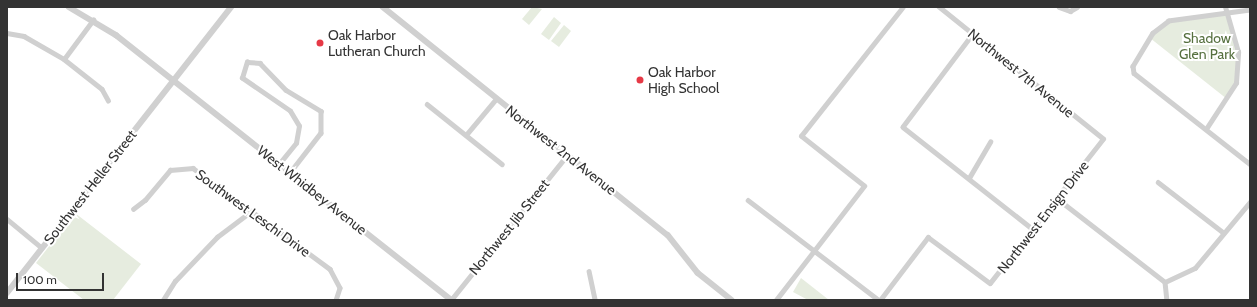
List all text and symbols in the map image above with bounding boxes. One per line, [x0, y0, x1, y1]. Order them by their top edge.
street label: Northwest 7th Avenue [965, 25, 1077, 121]
place label: Oak Harbor Lutheran Church [328, 27, 425, 60]
park label: Shadow Glen Park [1179, 30, 1235, 62]
marker: Oak Harbor Lutheran Church [315, 38, 325, 48]
place label: Oak Harbor High School [648, 64, 719, 96]
marker: Oak Harbor High School [635, 75, 645, 85]
street label: Northwest 2nd Avenue [502, 102, 620, 198]
street label: Southwest Heller Street [40, 126, 140, 248]
street label: West Whidbey Avenue [254, 142, 370, 238]
street label: Northwest Ensign Drive [994, 157, 1092, 277]
street label: Southwest Leschi Drive [192, 166, 314, 260]
street label: Northwest Jib Street [465, 176, 553, 278]
scale bar [18, 265, 106, 291]
text: 100 m [23, 272, 57, 287]

